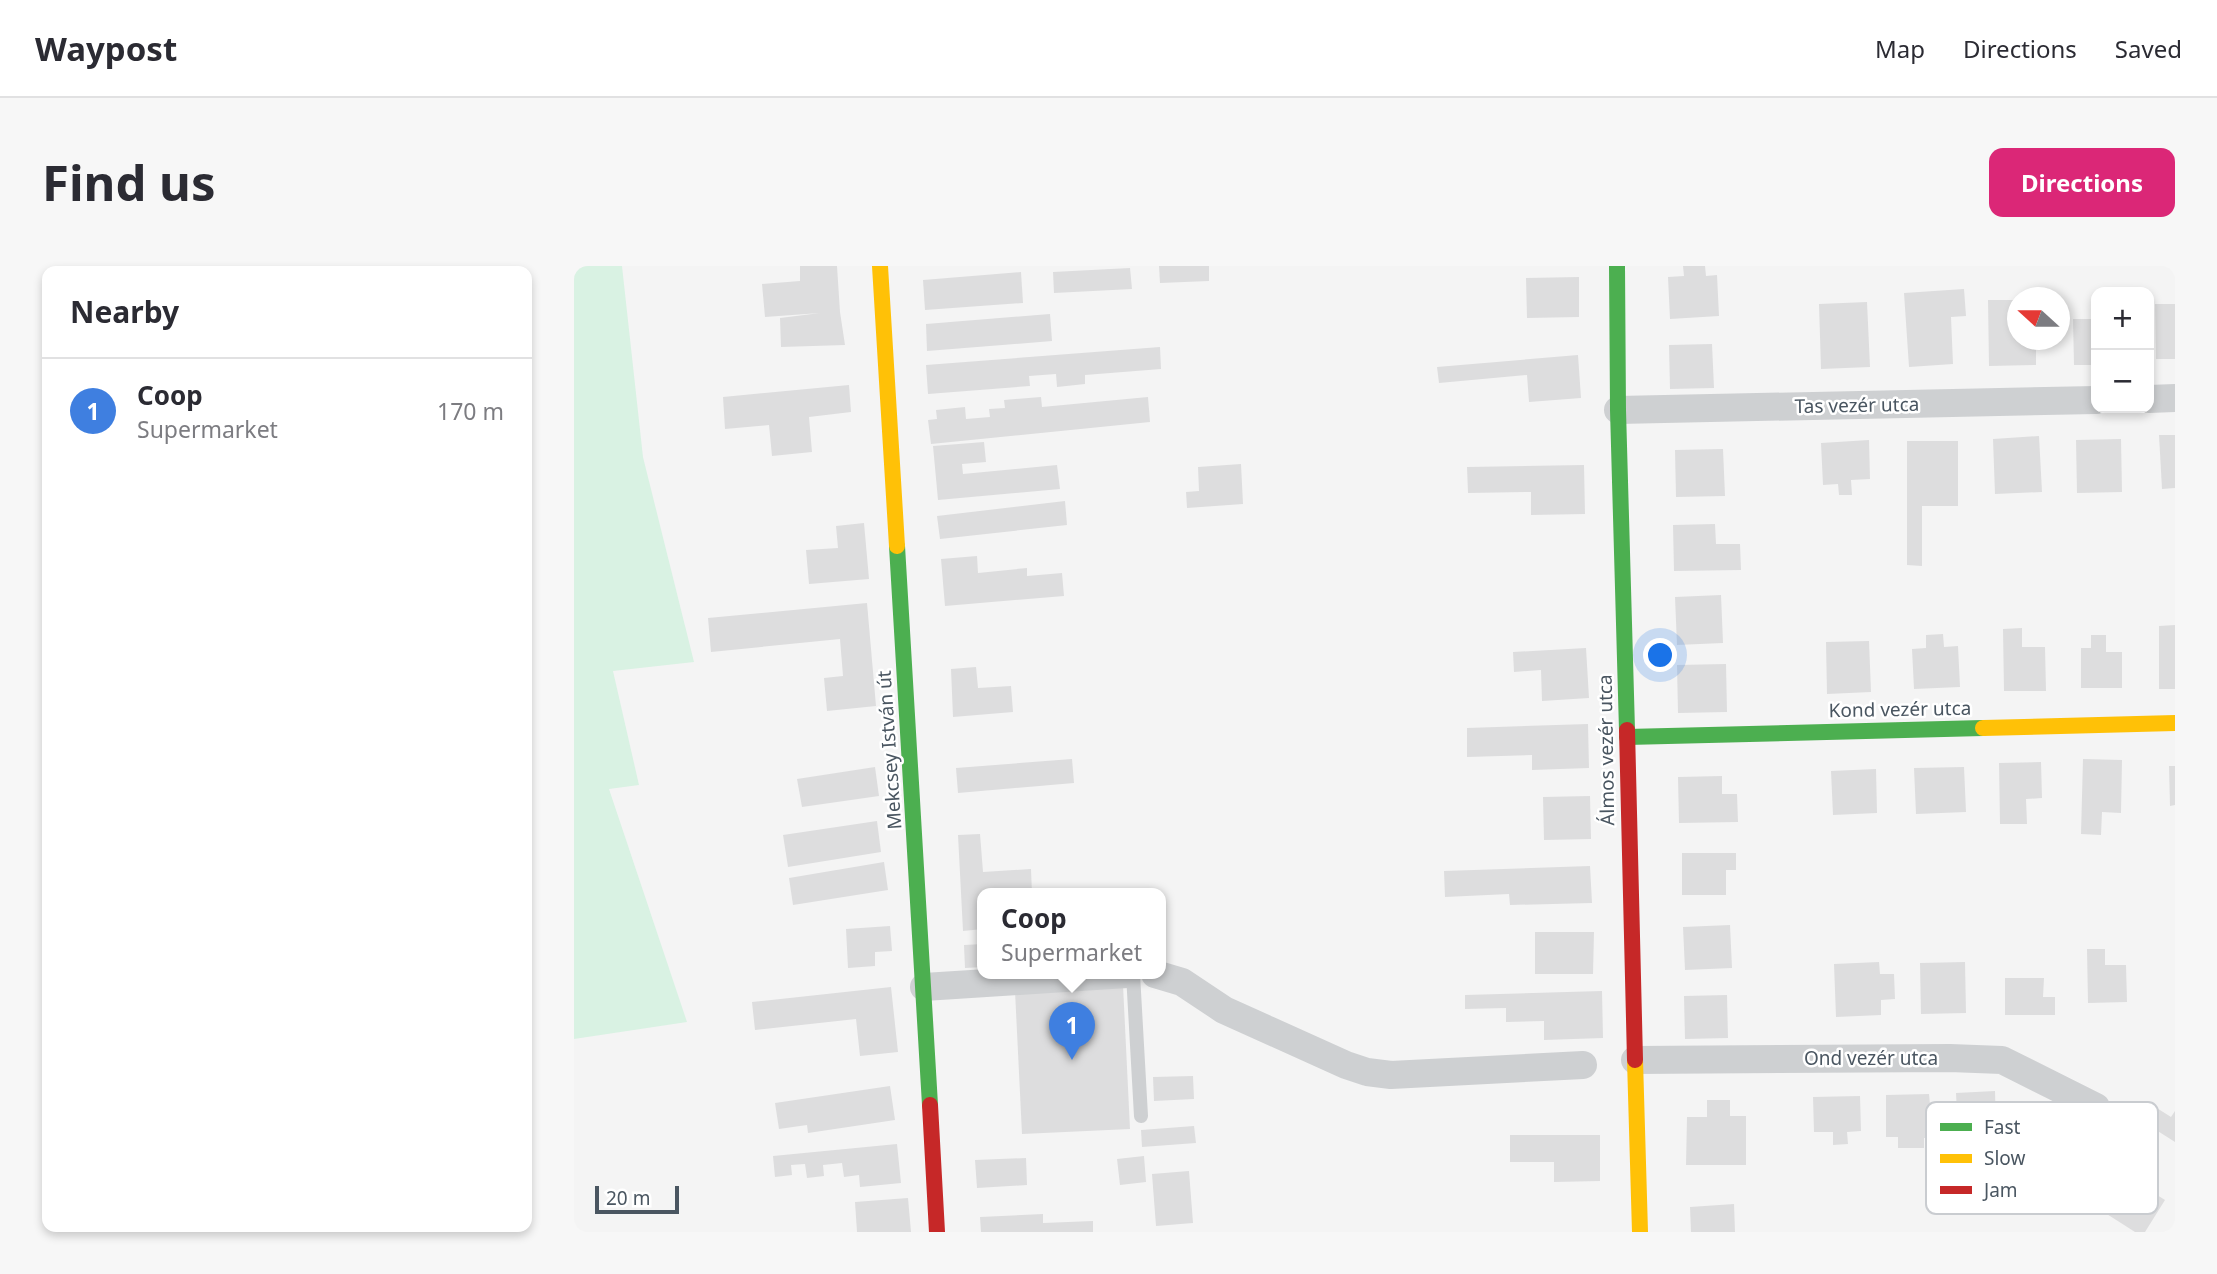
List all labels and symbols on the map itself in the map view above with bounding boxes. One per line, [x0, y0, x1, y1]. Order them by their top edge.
north arrow [2007, 287, 2070, 350]
street label: Tas vezér utca [1794, 391, 1920, 419]
your location [1643, 638, 1677, 672]
street label: Mekcsey István út [870, 670, 908, 830]
street label: Álmos vezér utca [1592, 674, 1620, 826]
street label: Kond vezér utca [1828, 695, 1972, 723]
pin: 1 [1049, 1002, 1095, 1060]
street label: Ond vezér utca [1804, 1045, 1938, 1071]
legend [1926, 1102, 2158, 1214]
text: Fast [1984, 1114, 2021, 1140]
text: Slow [1984, 1145, 2025, 1171]
text: Jam [1982, 1177, 2018, 1203]
scale bar [595, 1183, 679, 1215]

